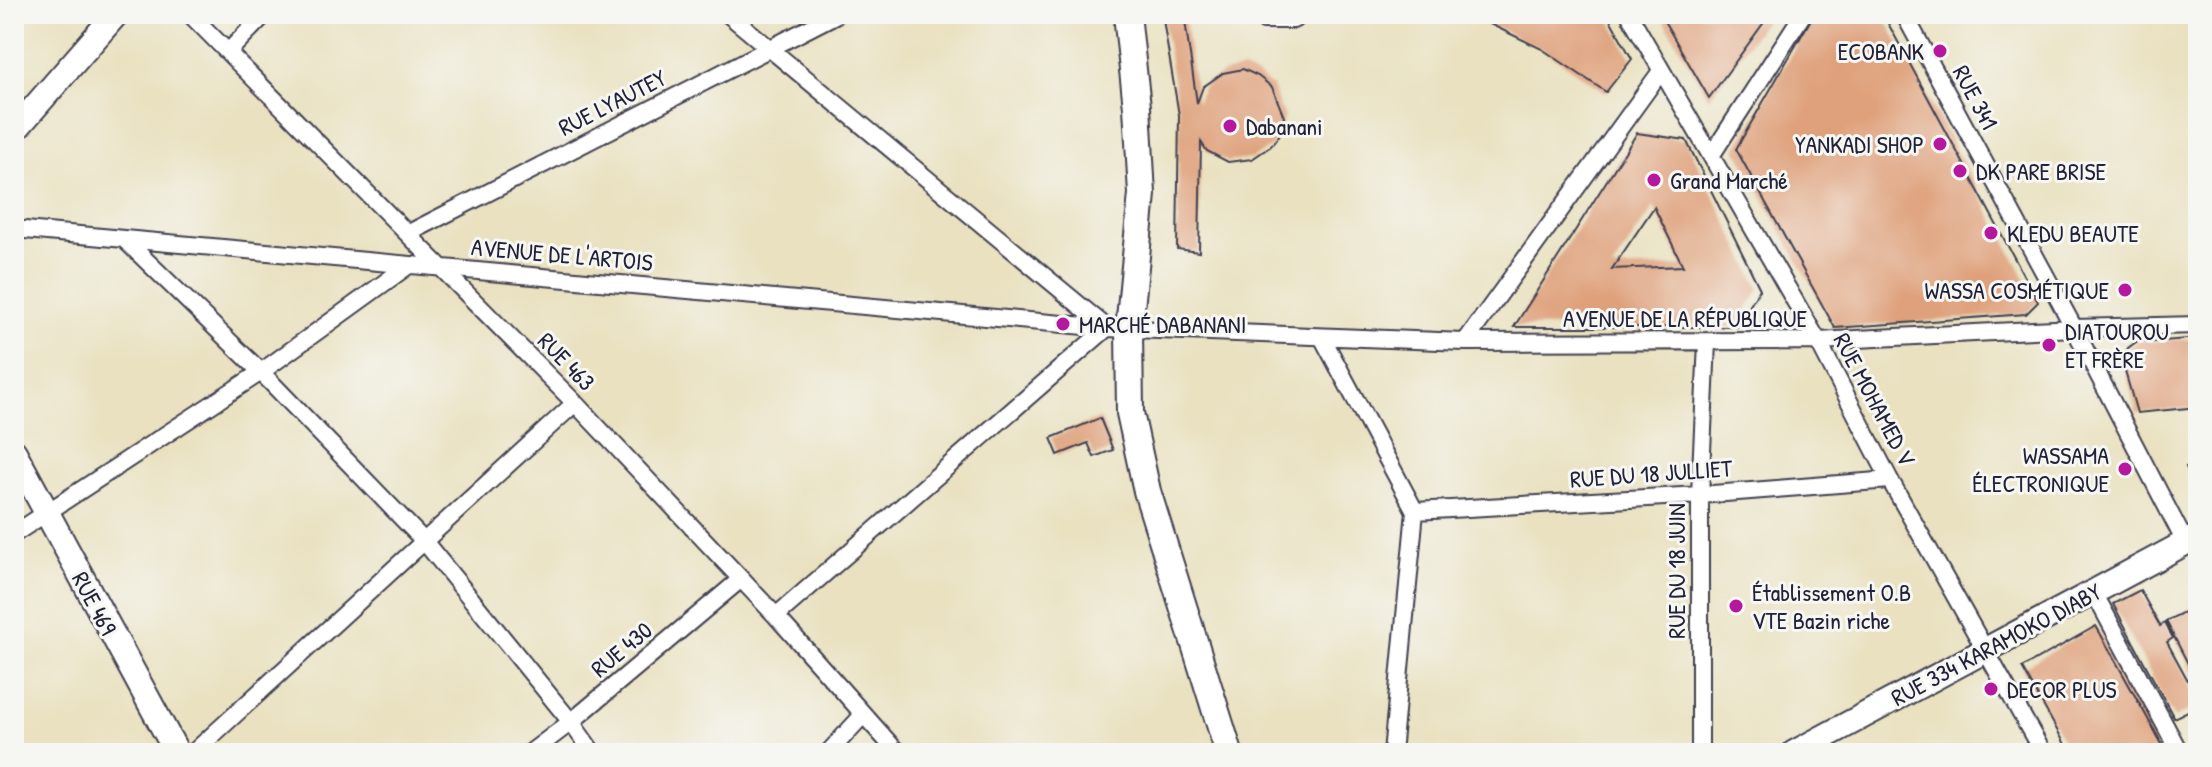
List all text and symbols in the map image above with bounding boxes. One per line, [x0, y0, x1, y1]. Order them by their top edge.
place label: ECOBANK [1838, 35, 1924, 67]
marker: ECOBANK [1931, 42, 1949, 60]
street label: RUE 341 [1946, 59, 2006, 135]
street label: RUE LYAUTEY [553, 61, 672, 143]
place label: Dabanani [1246, 110, 1323, 142]
marker: Dabanani [1221, 117, 1239, 135]
place label: YANKADI SHOP [1795, 128, 1924, 160]
marker: YANKADI SHOP [1931, 135, 1949, 153]
place label: DK PARE BRISE [1976, 155, 2106, 187]
marker: DK PARE BRISE [1951, 162, 1969, 180]
place label: Grand Marché [1670, 164, 1788, 196]
marker: Grand Marché [1645, 171, 1663, 189]
place label: KLEDU BEAUTE [2007, 217, 2139, 249]
marker: KLEDU BEAUTE [1982, 224, 2000, 242]
street label: AVENUE DE L'ARTOIS [470, 230, 654, 278]
place label: WASSA COSMÉTIQUE [1924, 274, 2109, 306]
marker: WASSA COSMÉTIQUE [2116, 281, 2134, 299]
street label: AVENUE DE LA RÉPUBLIQUE [1563, 302, 1807, 334]
place label: MARCHÉ DABANANI [1079, 308, 1246, 340]
marker: MARCHÉ DABANANI [1054, 315, 1072, 333]
place label: DIATOUROU ET FRÈRE [2065, 315, 2169, 375]
street label: RUE 463 [531, 325, 603, 397]
street label: RUE MOHAMED V [1827, 327, 1924, 471]
marker: DIATOUROU ET FRÈRE [2040, 336, 2058, 354]
place label: WASSAMA ÉLECTRONIQUE [1972, 439, 2109, 499]
street label: RUE DU 18 JULLIET [1569, 451, 1734, 495]
marker: WASSAMA ÉLECTRONIQUE [2116, 460, 2134, 478]
street label: RUE DU 18 JUIN [1660, 503, 1692, 639]
street label: RUE 469 [65, 566, 125, 641]
street label: RUE 334 KARAMOKO DIABY [1885, 575, 2107, 713]
place label: Établissement O.B VTE Bazin riche [1752, 576, 1911, 636]
marker: Établissement O.B VTE Bazin riche [1727, 597, 1745, 615]
street label: RUE 430 [584, 614, 658, 684]
place label: DECOR PLUS [2007, 673, 2117, 705]
marker: DECOR PLUS [1982, 680, 2000, 698]

